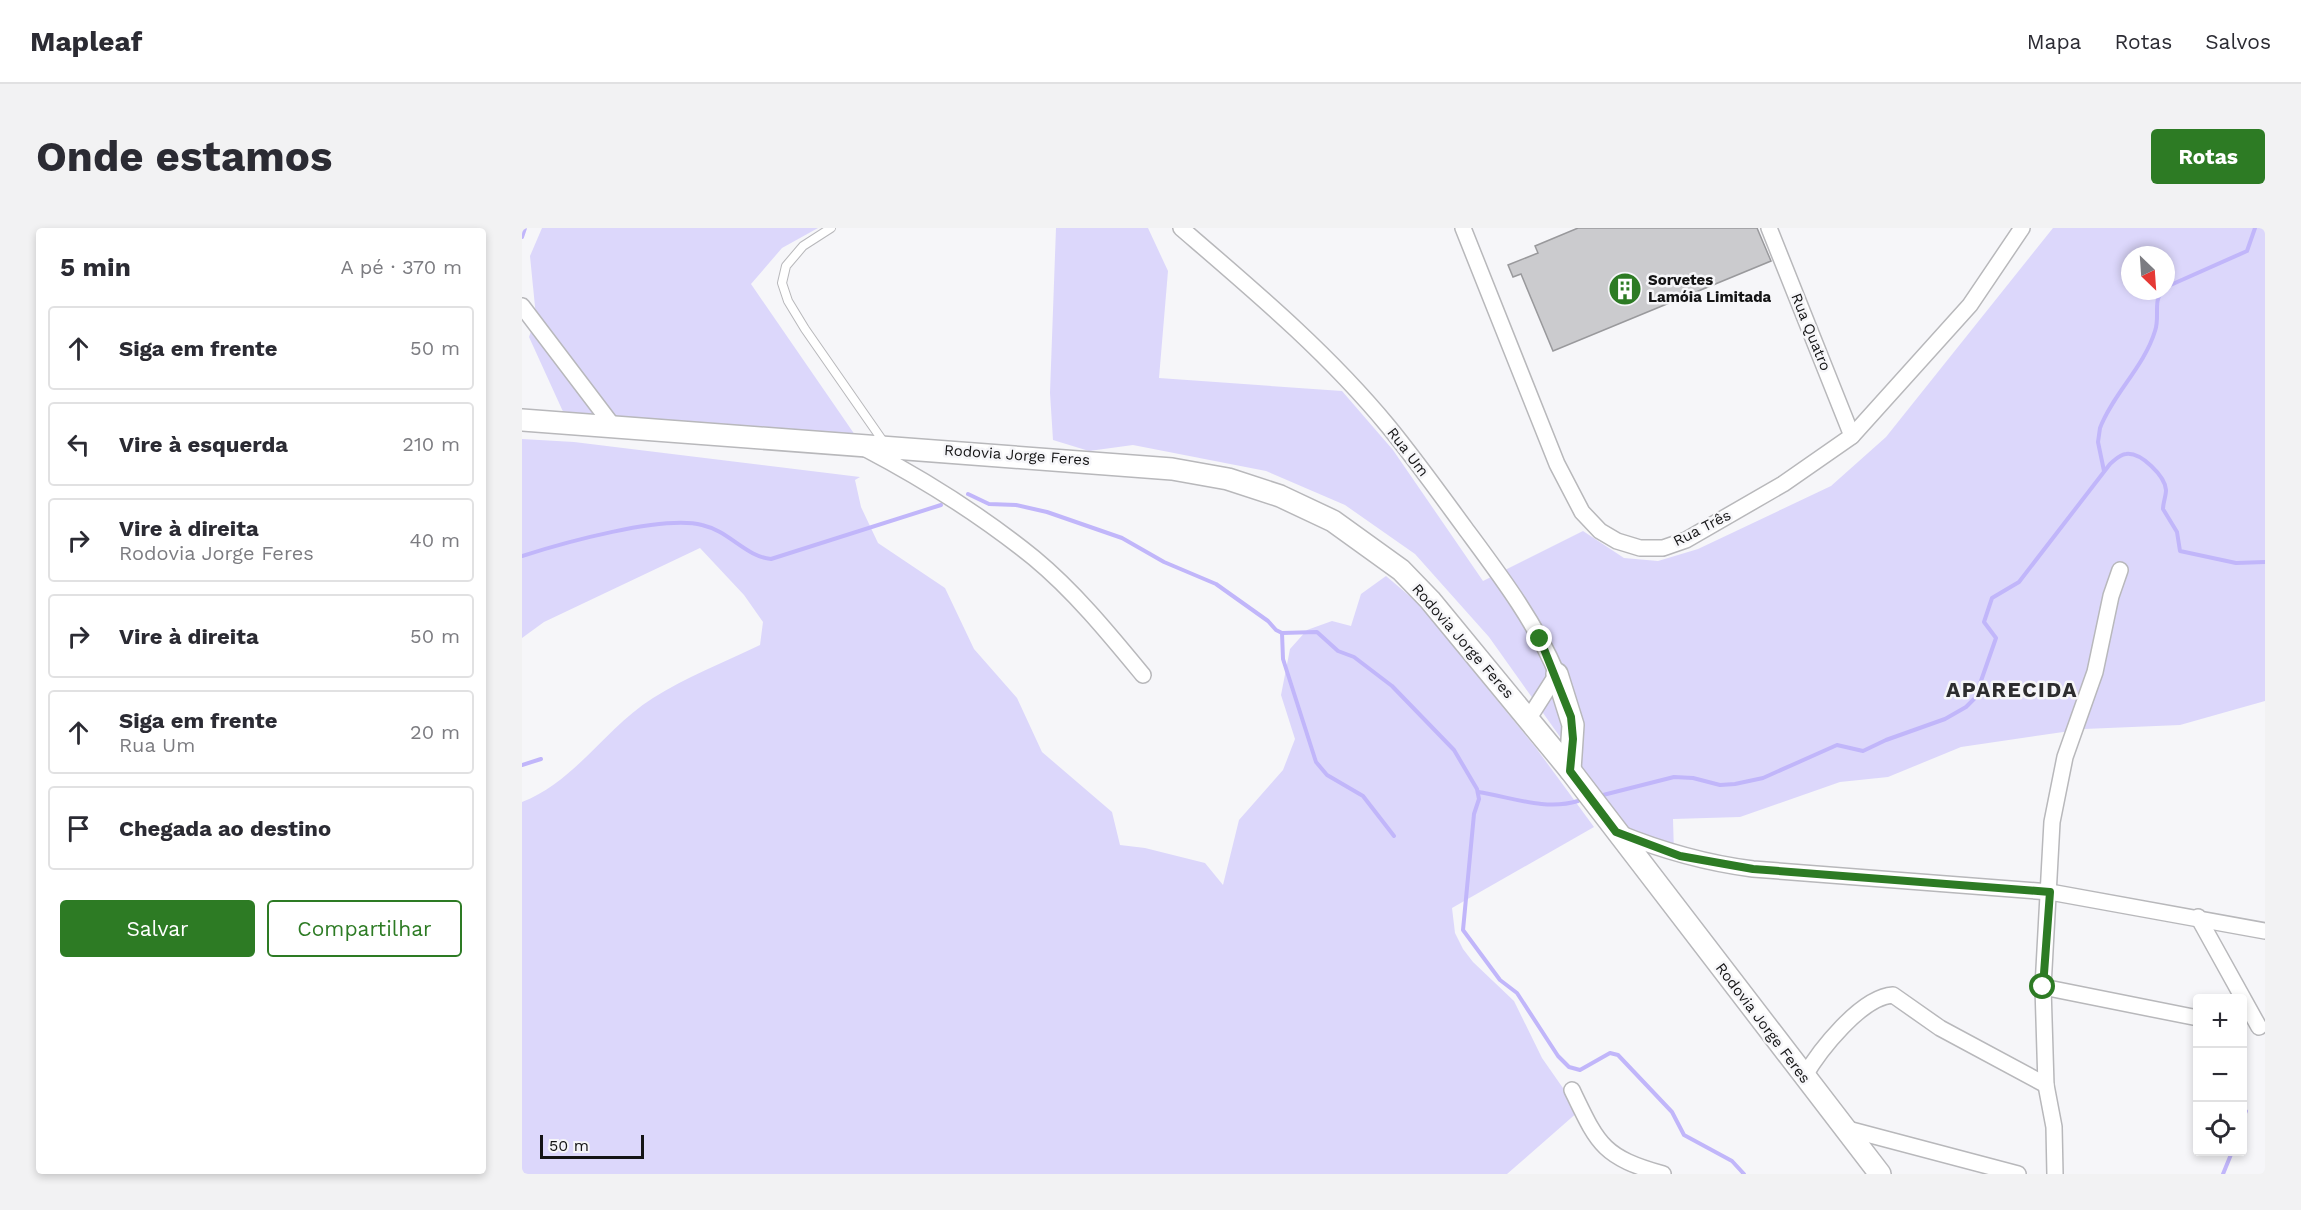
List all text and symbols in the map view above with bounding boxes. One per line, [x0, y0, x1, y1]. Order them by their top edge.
text: Mapleaf [30, 25, 142, 58]
text: Mapa [2027, 29, 2081, 54]
text: Rotas [2114, 29, 2172, 54]
text: Salvos [2205, 29, 2271, 54]
button: Rotas [2151, 129, 2265, 184]
text: Onde estamos [36, 132, 332, 181]
north arrow [2121, 246, 2175, 300]
text: 5 min [60, 252, 131, 282]
text: A pé · 370 m [341, 255, 462, 279]
building icon: Sorvetes Lamóia Limitada [1607, 271, 1643, 307]
place label: Sorvetes Lamóia Limitada [1648, 271, 1772, 306]
street label: Rua Quatro [1787, 291, 1835, 373]
icon: ahead [62, 332, 95, 365]
text: Siga em frente [119, 336, 277, 361]
text: 50 m [410, 336, 460, 360]
street label: Rua Um [1383, 424, 1433, 480]
icon: left [62, 428, 95, 461]
text: Vire à esquerda [119, 432, 288, 457]
text: 210 m [402, 432, 460, 456]
street label: Rodovia Jorge Feres [943, 441, 1091, 469]
street label: Rua Três [1670, 506, 1734, 550]
text: Vire à direita [119, 516, 259, 541]
icon: right [62, 524, 95, 557]
text: 40 m [409, 528, 460, 552]
text: Rodovia Jorge Feres [119, 541, 314, 565]
street label: Rodovia Jorge Feres [1408, 580, 1518, 702]
icon: right [62, 620, 95, 653]
text: Vire à direita [119, 624, 259, 649]
text: 50 m [410, 624, 460, 648]
route end [1526, 625, 1552, 651]
district label: APARECIDA [1946, 677, 2078, 702]
text: Siga em frente [119, 708, 277, 733]
icon: ahead [62, 716, 95, 749]
text: 20 m [410, 720, 460, 744]
text: Rua Um [119, 733, 195, 757]
icon: arrive [62, 812, 95, 845]
text: Chegada ao destino [119, 816, 331, 841]
button: Salvar [60, 900, 255, 957]
button: Compartilhar [267, 900, 462, 957]
street label: Rodovia Jorge Feres [1712, 959, 1814, 1087]
route start [2029, 973, 2055, 999]
map controls [2193, 994, 2247, 1156]
button: + [2193, 994, 2247, 1048]
button: − [2193, 1048, 2247, 1102]
button: locate [2193, 1102, 2247, 1156]
scale bar [540, 1132, 644, 1160]
text: 50 m [549, 1136, 589, 1155]

